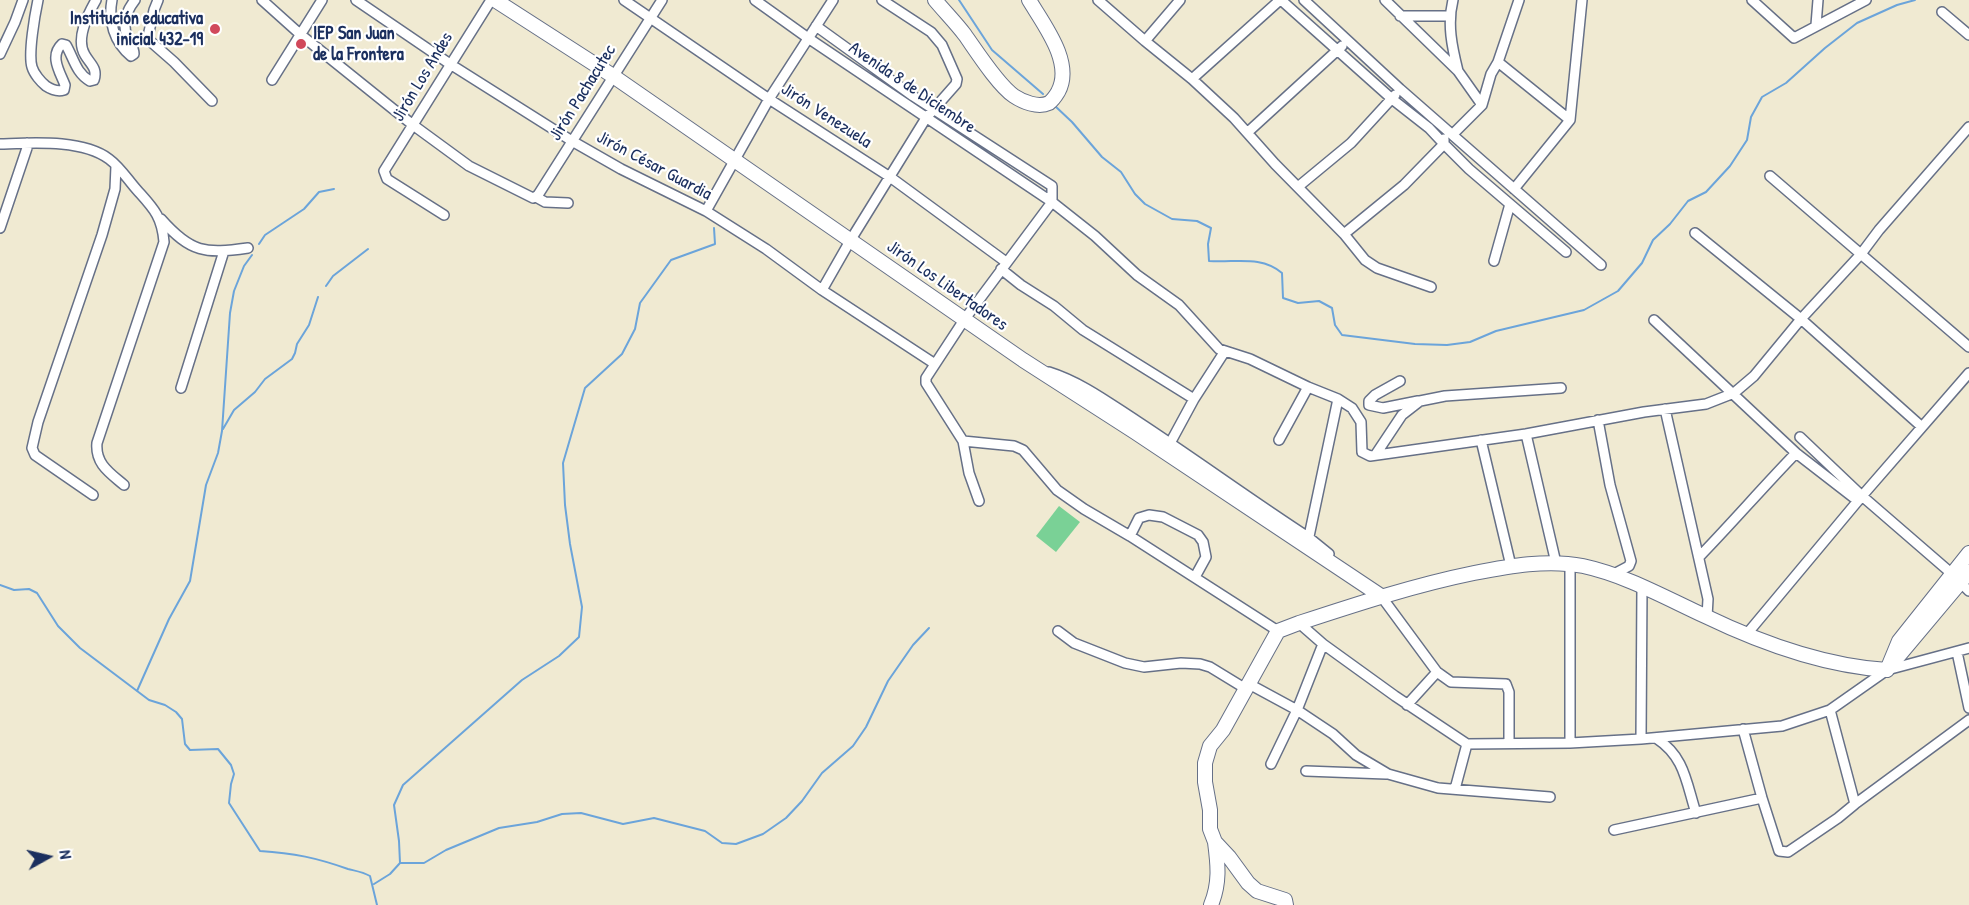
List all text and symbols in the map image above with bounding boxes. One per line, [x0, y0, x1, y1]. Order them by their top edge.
place label: Institución educativa inicial 432-19 [70, 8, 203, 50]
marker: Institución educativa inicial 432-19 [208, 22, 222, 36]
place label: IEP San Juan de la Frontera [313, 23, 404, 66]
street label: Jirón Los Andes [388, 28, 458, 126]
marker: IEP San Juan de la Frontera [294, 37, 308, 51]
street label: Avenida 8 de Diciembre [844, 38, 980, 138]
street label: Jirón Pachacutec [545, 41, 621, 145]
street label: Jirón Venezuela [777, 79, 875, 153]
street label: Jirón César Guardia [593, 127, 715, 205]
street label: Jirón Los Libertadores [882, 236, 1012, 336]
north arrow [18, 827, 78, 887]
text: N [54, 849, 77, 860]

